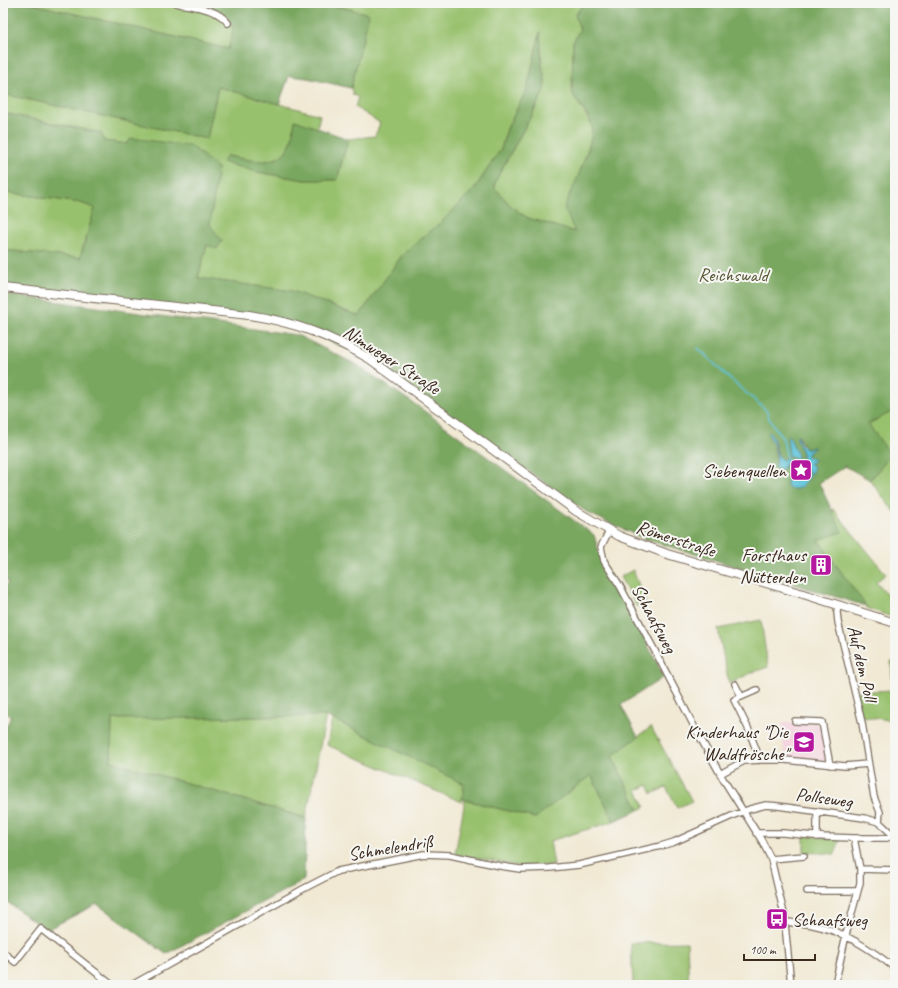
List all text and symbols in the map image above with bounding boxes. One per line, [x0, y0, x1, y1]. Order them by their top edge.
park label: Reichswald [698, 263, 770, 287]
street label: Nimweger Straße [338, 320, 446, 401]
place icon: Siebenquellen [788, 457, 814, 483]
place label: Siebenquellen [702, 459, 787, 483]
street label: Römerstraße [633, 515, 720, 564]
place label: Forsthaus Nütterden [740, 543, 808, 589]
building icon: Forsthaus Nütterden [808, 552, 834, 578]
street label: Schaafsweg [626, 580, 683, 658]
street label: Auf dem Poll [842, 623, 883, 707]
place label: Kinderhaus "Die Waldfrösche" [686, 720, 791, 766]
school or university icon: Kinderhaus "Die Waldfrösche" [791, 729, 817, 755]
street label: Pollseweg [794, 782, 855, 814]
street label: Schmelendriß [347, 829, 436, 866]
bus stop icon: Schaafsweg [764, 906, 790, 932]
place label: Schaafsweg [792, 908, 868, 932]
scale bar [744, 936, 815, 962]
text: 100 m [750, 942, 777, 958]

